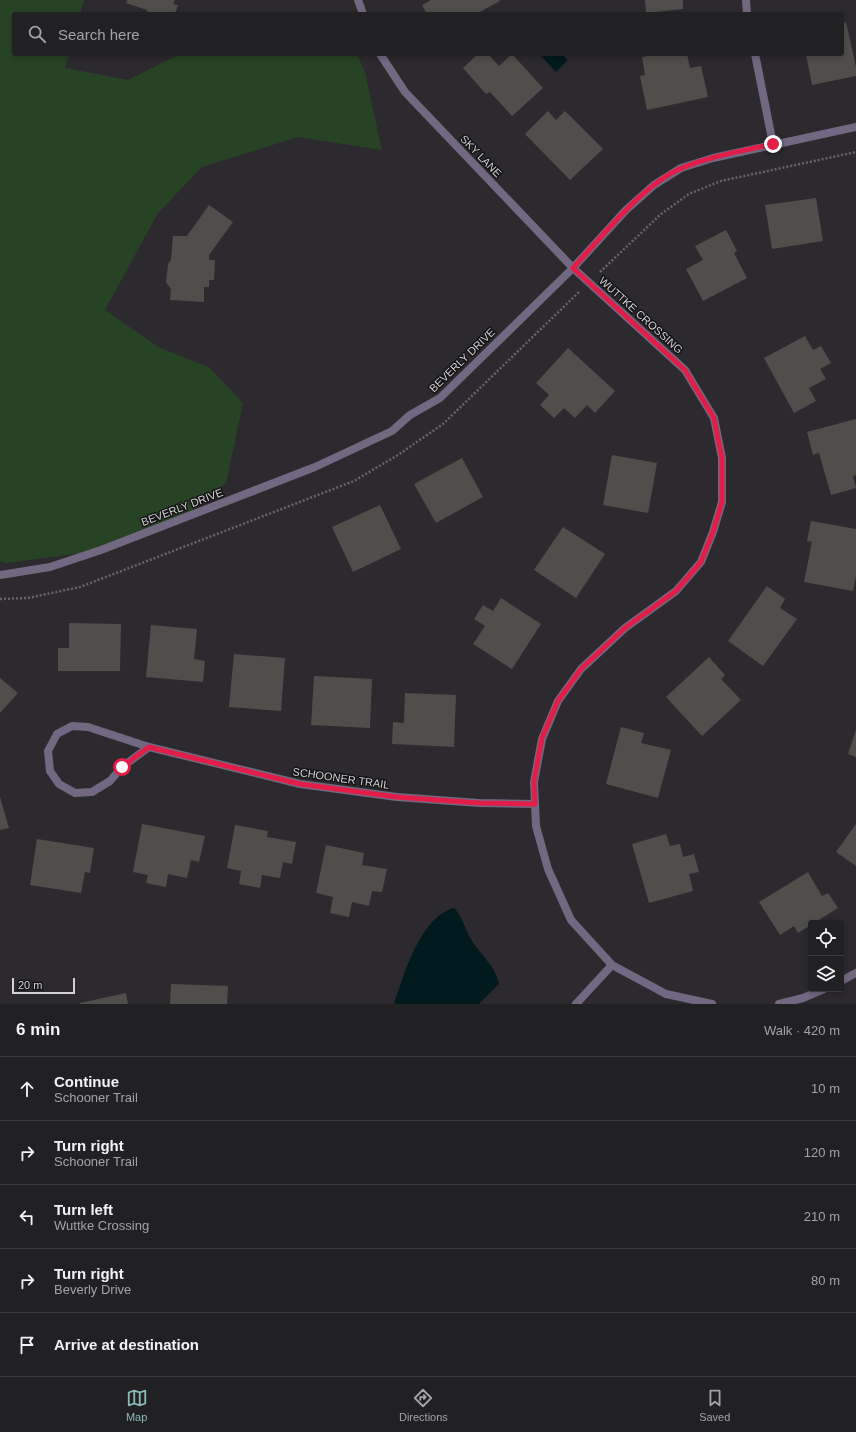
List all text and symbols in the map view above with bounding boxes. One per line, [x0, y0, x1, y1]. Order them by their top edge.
search box [12, 12, 844, 56]
icon: search [26, 23, 48, 45]
text: Search here [58, 26, 140, 43]
street label: SKY LANE [458, 133, 504, 179]
route end [764, 135, 782, 153]
street label: WUTTKE CROSSING [597, 274, 685, 356]
street label: BEVERLY DRIVE [427, 326, 497, 394]
street label: BEVERLY DRIVE [140, 486, 224, 528]
route start [113, 758, 131, 776]
street label: SCHOONER TRAIL [292, 765, 390, 791]
map controls [808, 920, 844, 992]
button: locate [808, 920, 844, 956]
button: layers [808, 956, 844, 992]
scale bar [12, 976, 75, 995]
text: 20 m [18, 979, 42, 991]
text: 6 min [16, 1020, 60, 1039]
text: Walk · 420 m [764, 1023, 840, 1038]
text: Continue [54, 1073, 119, 1090]
icon: ahead [16, 1078, 38, 1100]
text: 10 m [811, 1081, 840, 1096]
text: Schooner Trail [54, 1090, 138, 1105]
text: Turn right [54, 1137, 124, 1154]
icon: right [16, 1142, 38, 1164]
text: 120 m [804, 1145, 840, 1160]
text: Schooner Trail [54, 1154, 138, 1169]
text: Turn left [54, 1201, 113, 1218]
icon: left [16, 1206, 38, 1228]
text: 210 m [804, 1209, 840, 1224]
text: Wuttke Crossing [54, 1218, 149, 1233]
text: Turn right [54, 1265, 124, 1282]
icon: right [16, 1270, 38, 1292]
text: 80 m [811, 1273, 840, 1288]
text: Beverly Drive [54, 1282, 131, 1297]
icon: arrive [16, 1334, 38, 1356]
text: Arrive at destination [54, 1336, 199, 1353]
tab: Map [126, 1387, 148, 1423]
tab: Directions [399, 1387, 448, 1423]
tab: Saved [699, 1387, 730, 1423]

